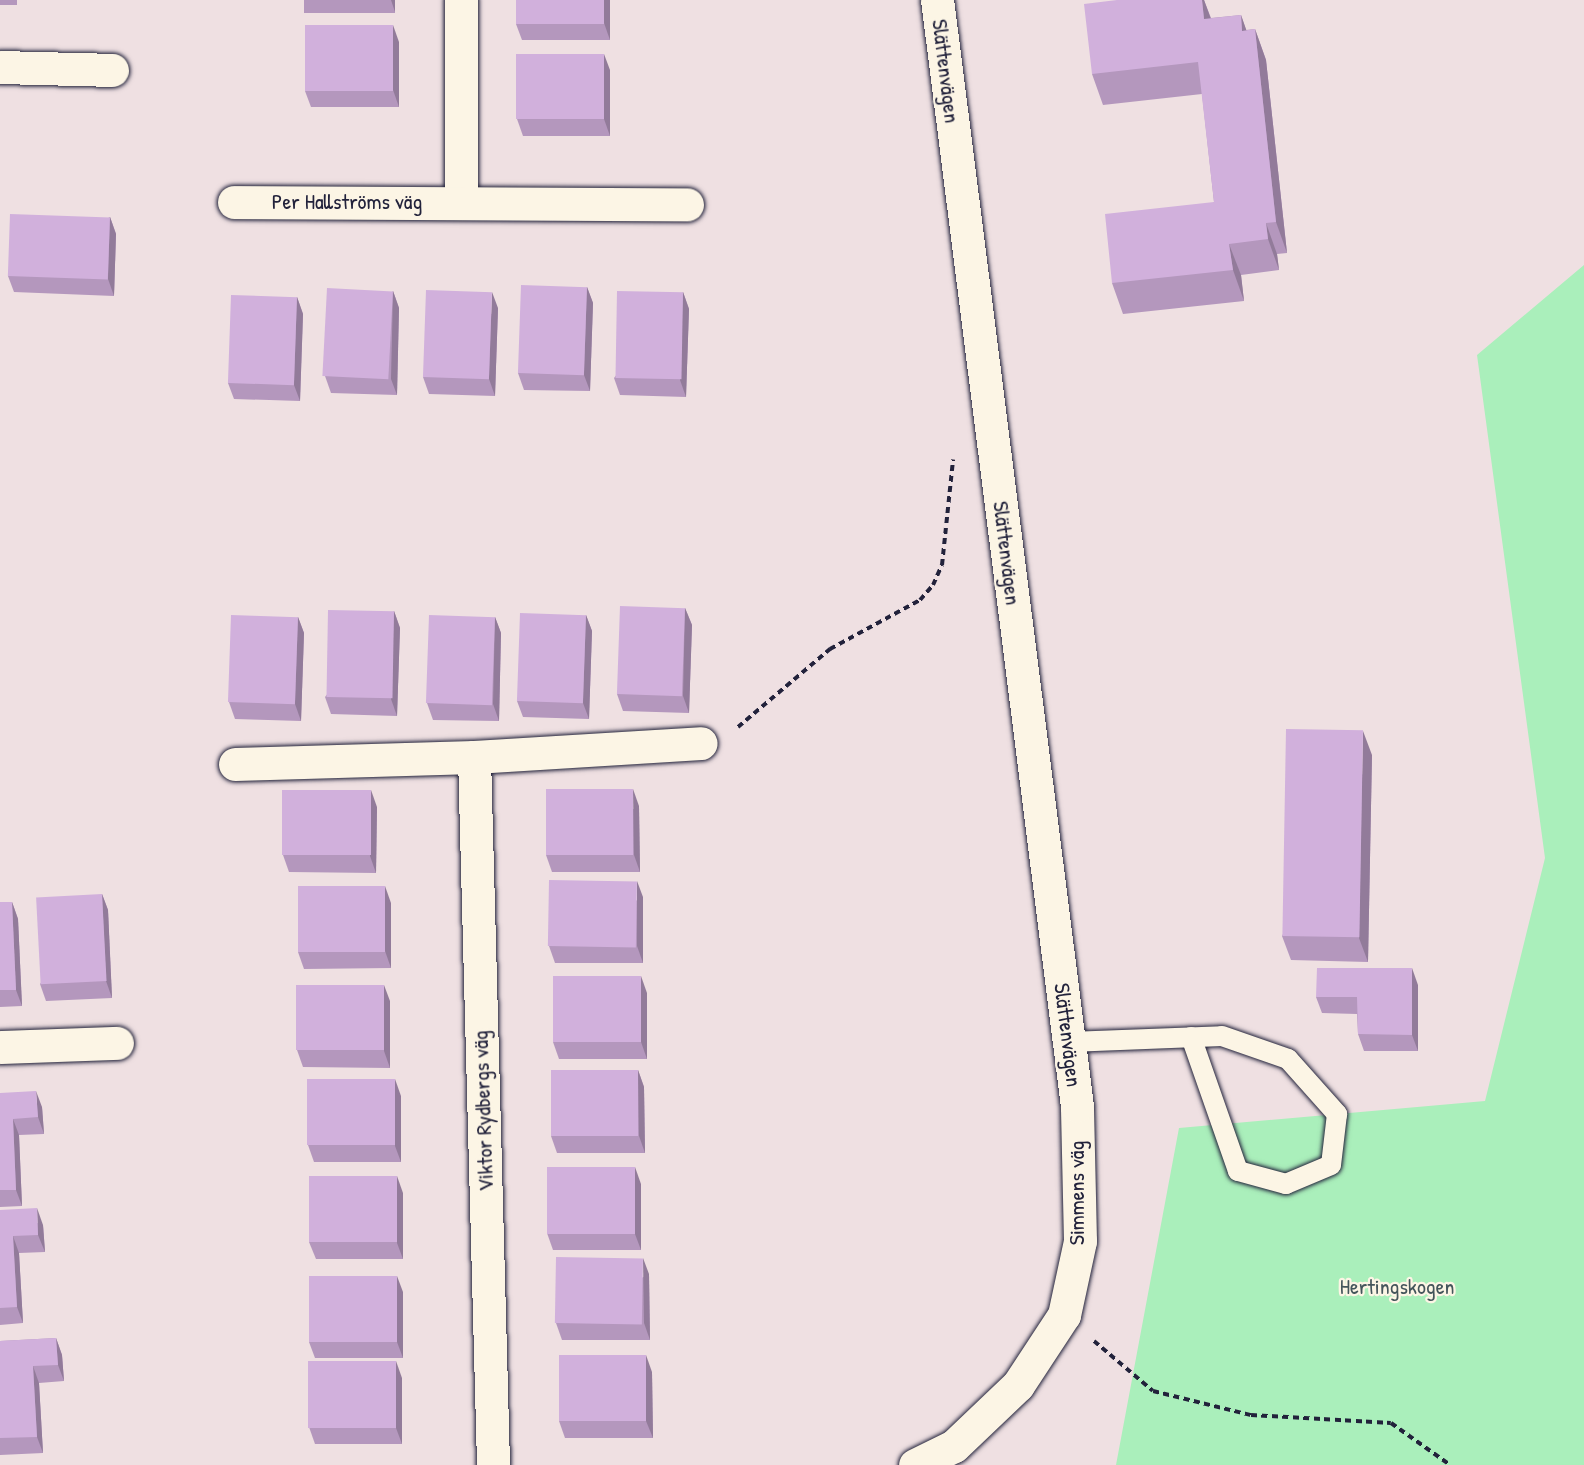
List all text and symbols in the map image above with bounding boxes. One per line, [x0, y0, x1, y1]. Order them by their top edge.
street label: Slättenvägen [927, 18, 965, 124]
street label: Per Hallströms väg [272, 189, 422, 215]
street label: Slättenvägen [988, 500, 1026, 606]
street label: Slättenvägen [1049, 982, 1087, 1088]
street label: Viktor Rydbergs väg [467, 1030, 499, 1192]
street label: Simmens väg [1064, 1141, 1090, 1245]
park label: Hertingskogen [1340, 1274, 1454, 1300]

